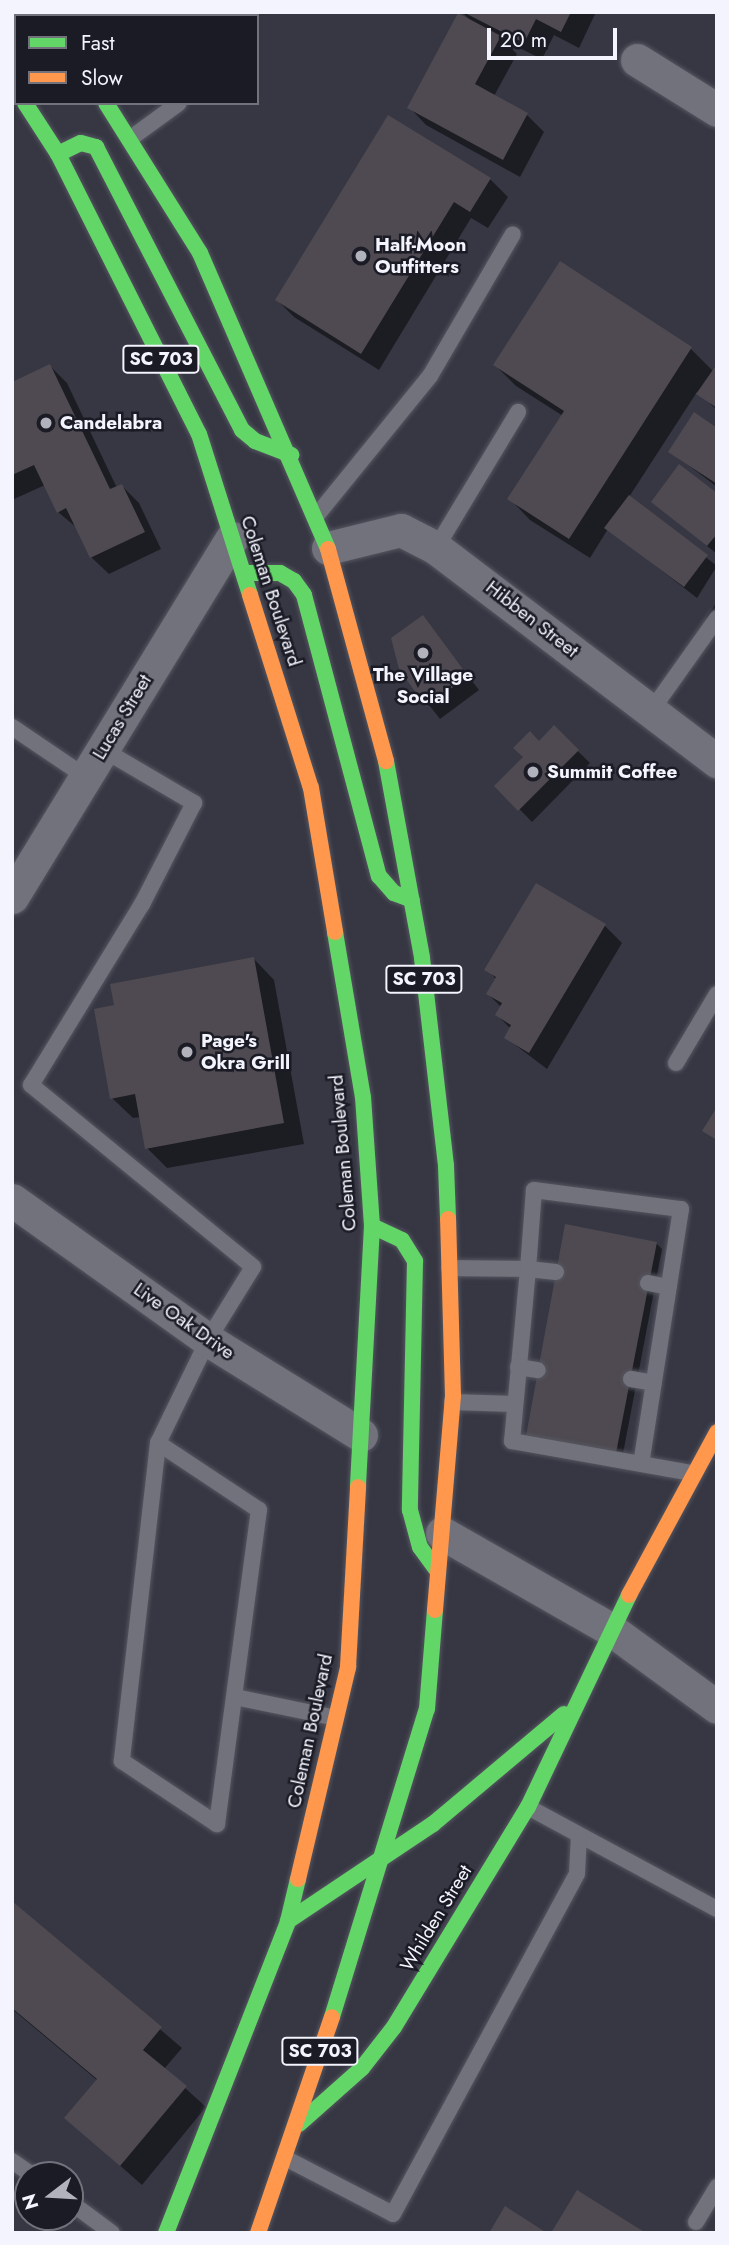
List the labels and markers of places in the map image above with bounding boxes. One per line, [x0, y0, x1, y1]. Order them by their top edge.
place label: Half-Moon Outfitters [375, 234, 466, 278]
marker: Half-Moon Outfitters [353, 248, 369, 264]
place label: Candelabra [60, 412, 162, 434]
marker: Candelabra [38, 415, 54, 431]
marker: The Village Social [415, 645, 431, 661]
place label: The Village Social [373, 664, 473, 708]
place label: Summit Coffee [547, 761, 677, 783]
marker: Summit Coffee [525, 764, 541, 780]
place label: Page's Okra Grill [201, 1030, 290, 1074]
marker: Page's Okra Grill [179, 1044, 195, 1060]

